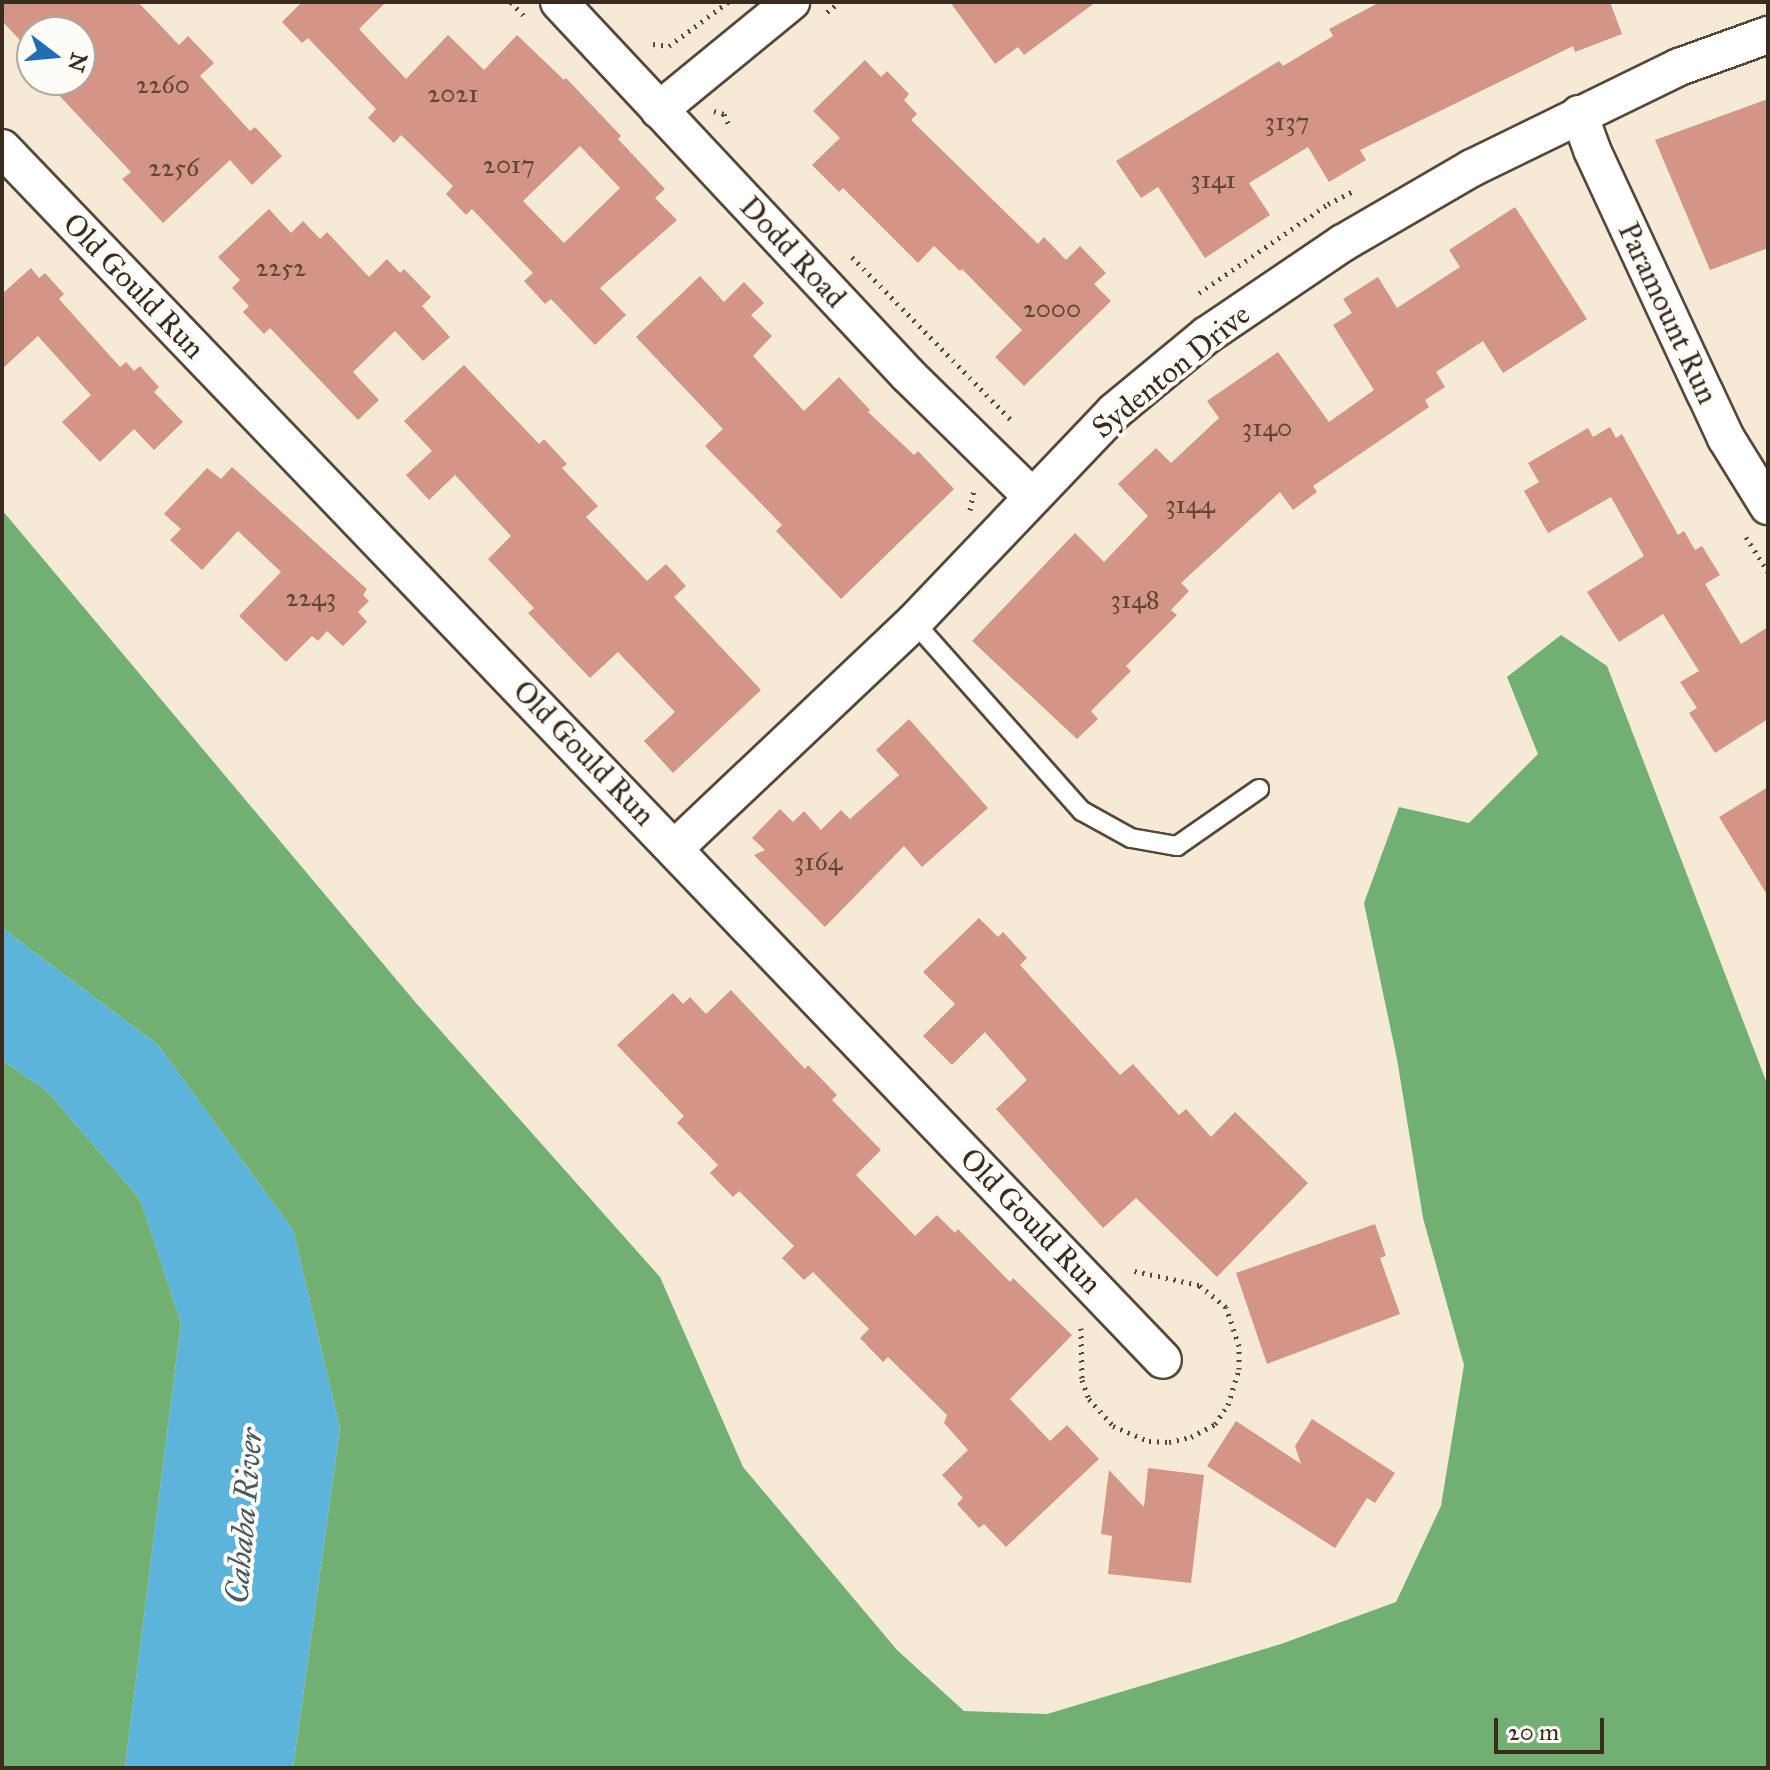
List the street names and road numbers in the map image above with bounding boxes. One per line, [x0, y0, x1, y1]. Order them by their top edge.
street label: Dodd Road [732, 189, 854, 315]
street label: Old Gould Run [56, 206, 212, 366]
street label: Paramount Run [1610, 217, 1726, 409]
street label: Sydenton Drive [1085, 296, 1257, 446]
street label: Old Gould Run [506, 673, 662, 833]
street label: Old Gould Run [953, 1141, 1109, 1301]

